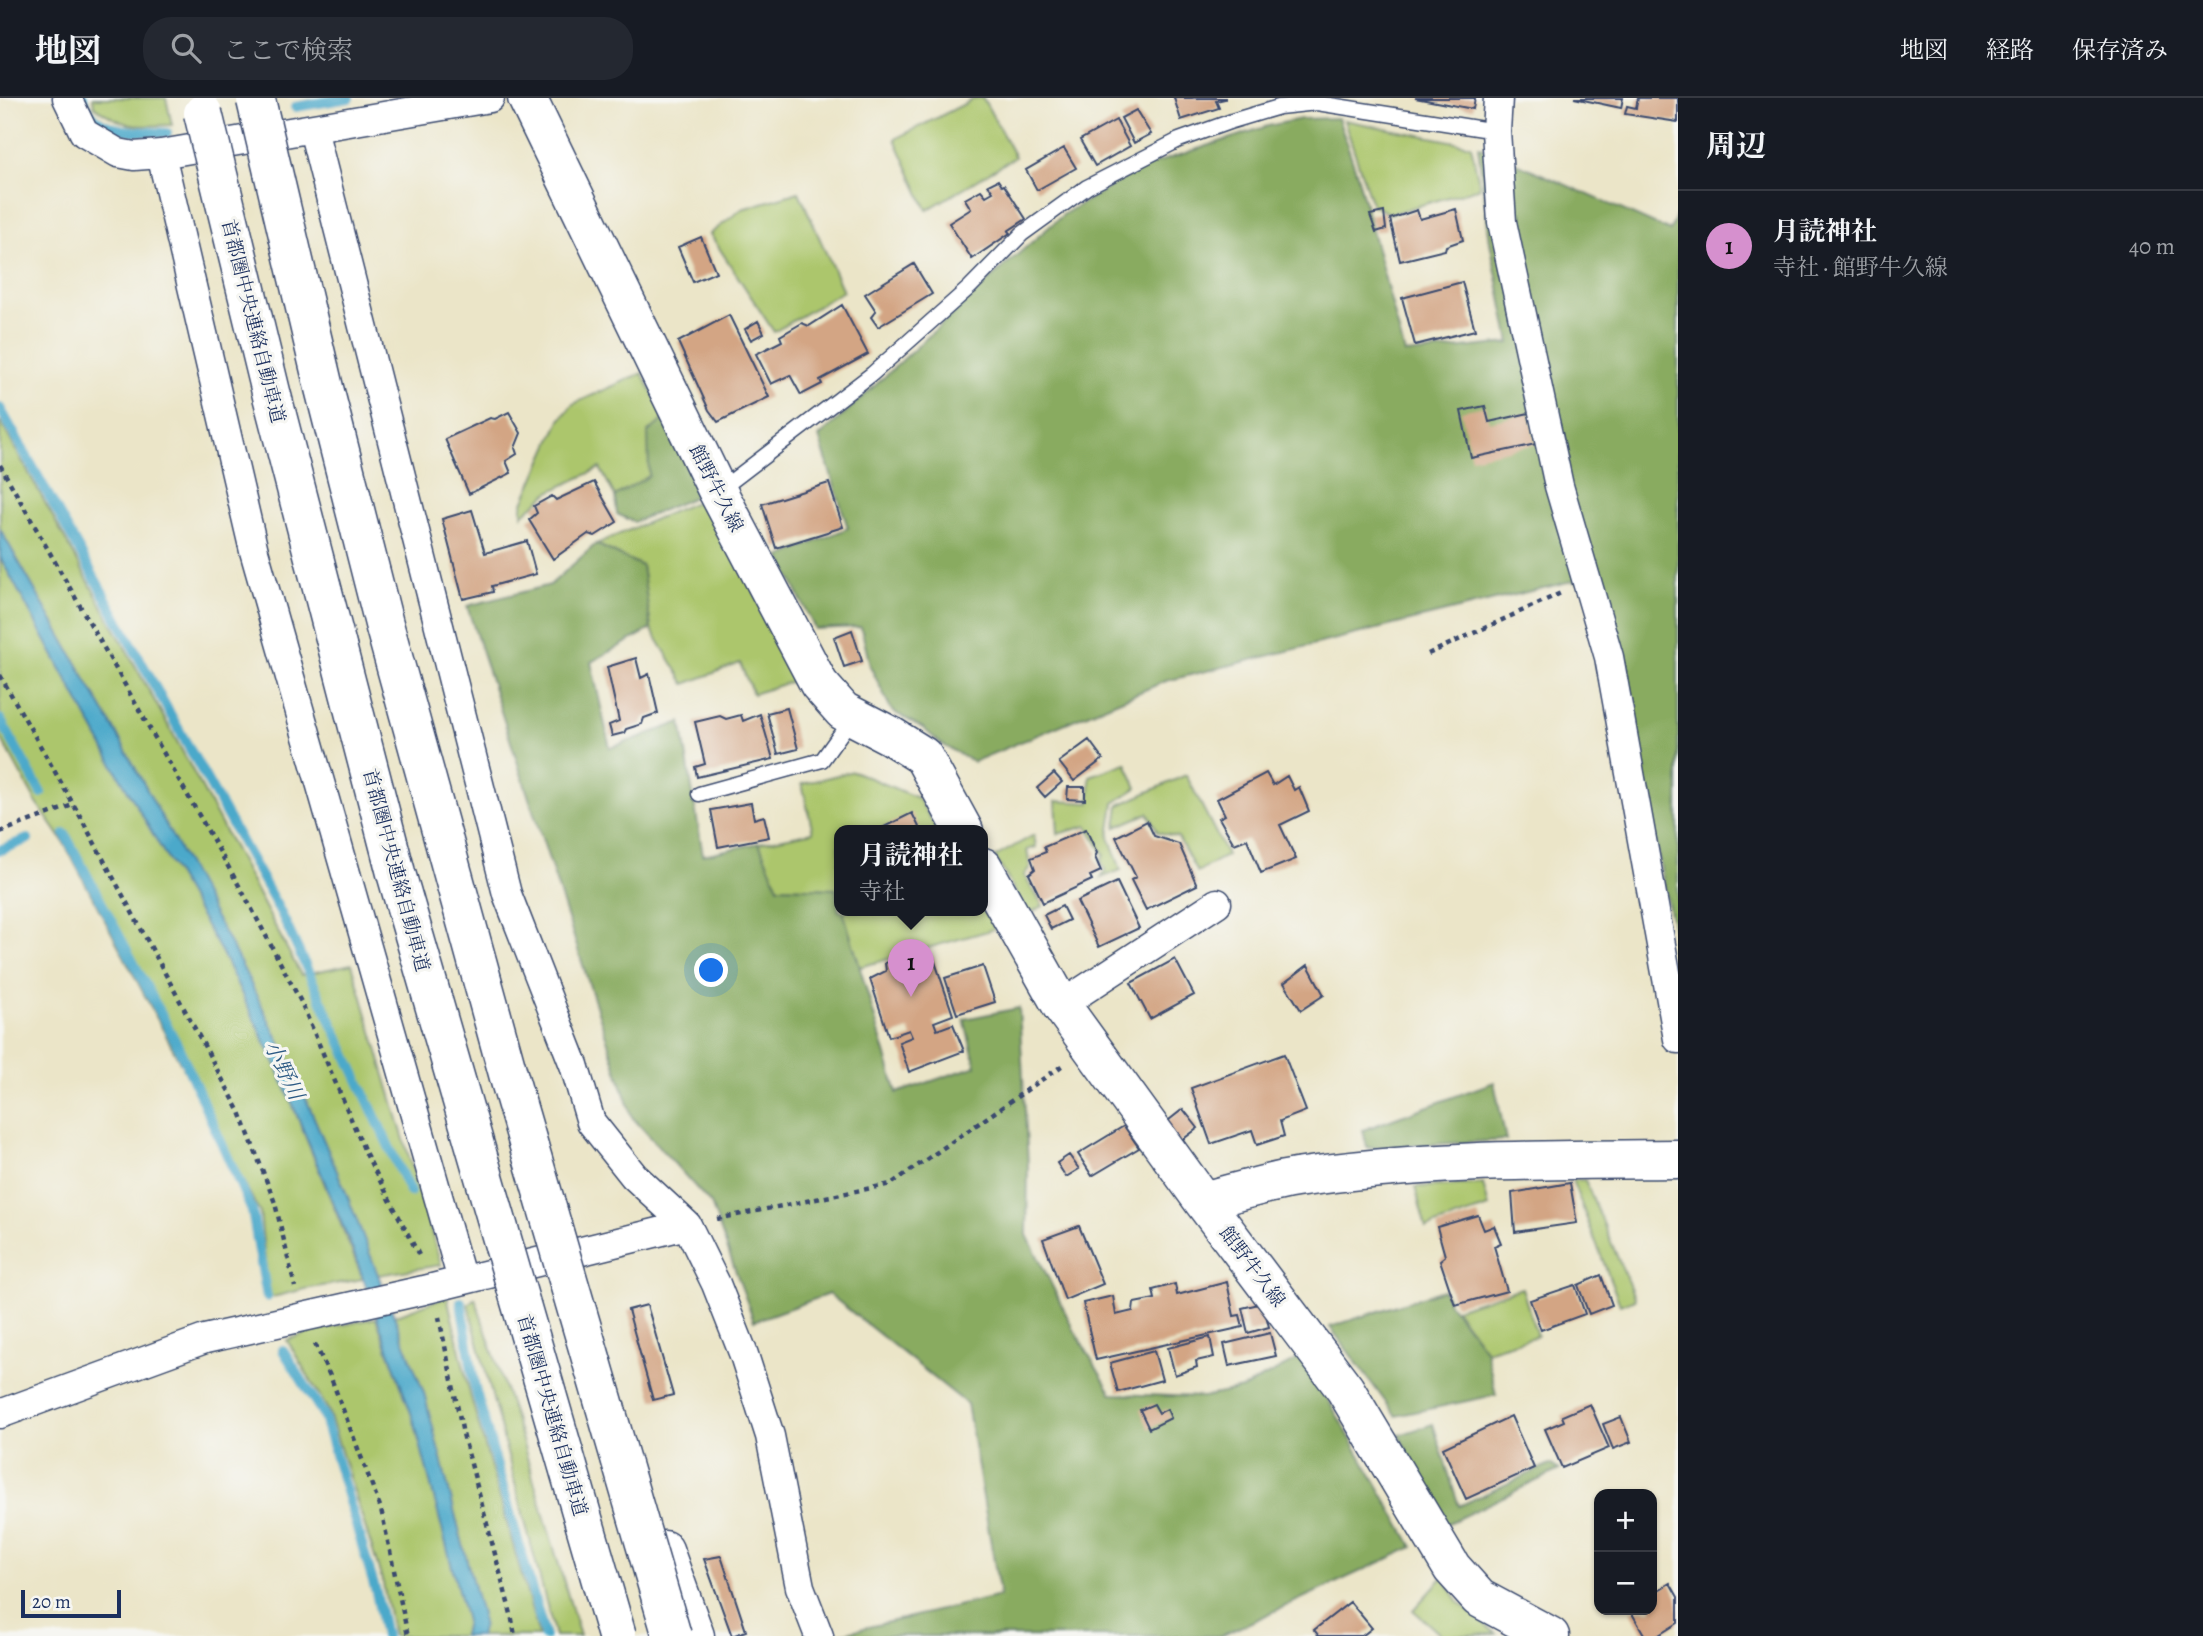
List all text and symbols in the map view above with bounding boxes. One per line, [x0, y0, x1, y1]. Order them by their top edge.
search box [143, 17, 633, 80]
text: 地図 [35, 28, 101, 73]
icon: search [167, 29, 205, 67]
text: ここで検索 [223, 33, 353, 68]
text: 地図 [1900, 34, 1948, 66]
text: 経路 [1986, 34, 2034, 66]
text: 保存済み [2072, 34, 2168, 66]
text: 周辺 [1706, 126, 1766, 166]
text: 月読神社 [1773, 214, 1877, 249]
street label: 首都圏中央連絡自動車道 [215, 217, 291, 426]
text: 1 [1725, 231, 1733, 262]
text: 40 m [2129, 231, 2175, 262]
text: 寺社 · 館野牛久線 [1773, 252, 1948, 283]
street label: 館野牛久線 [683, 440, 749, 537]
street label: 首都圏中央連絡自動車道 [356, 766, 436, 975]
popup [834, 825, 988, 916]
text: 月読神社 [859, 838, 963, 873]
text: 寺社 [859, 876, 905, 907]
pin: 1 [888, 939, 934, 997]
your location [694, 953, 728, 987]
water label: 小野川 [258, 1036, 311, 1106]
street label: 館野牛久線 [1213, 1221, 1291, 1312]
street label: 首都圏中央連絡自動車道 [511, 1311, 593, 1519]
map controls [1594, 1489, 1657, 1615]
button: + [1594, 1489, 1657, 1552]
button: − [1594, 1552, 1657, 1615]
scale bar [21, 1587, 121, 1619]
text: 20 m [32, 1589, 71, 1615]

